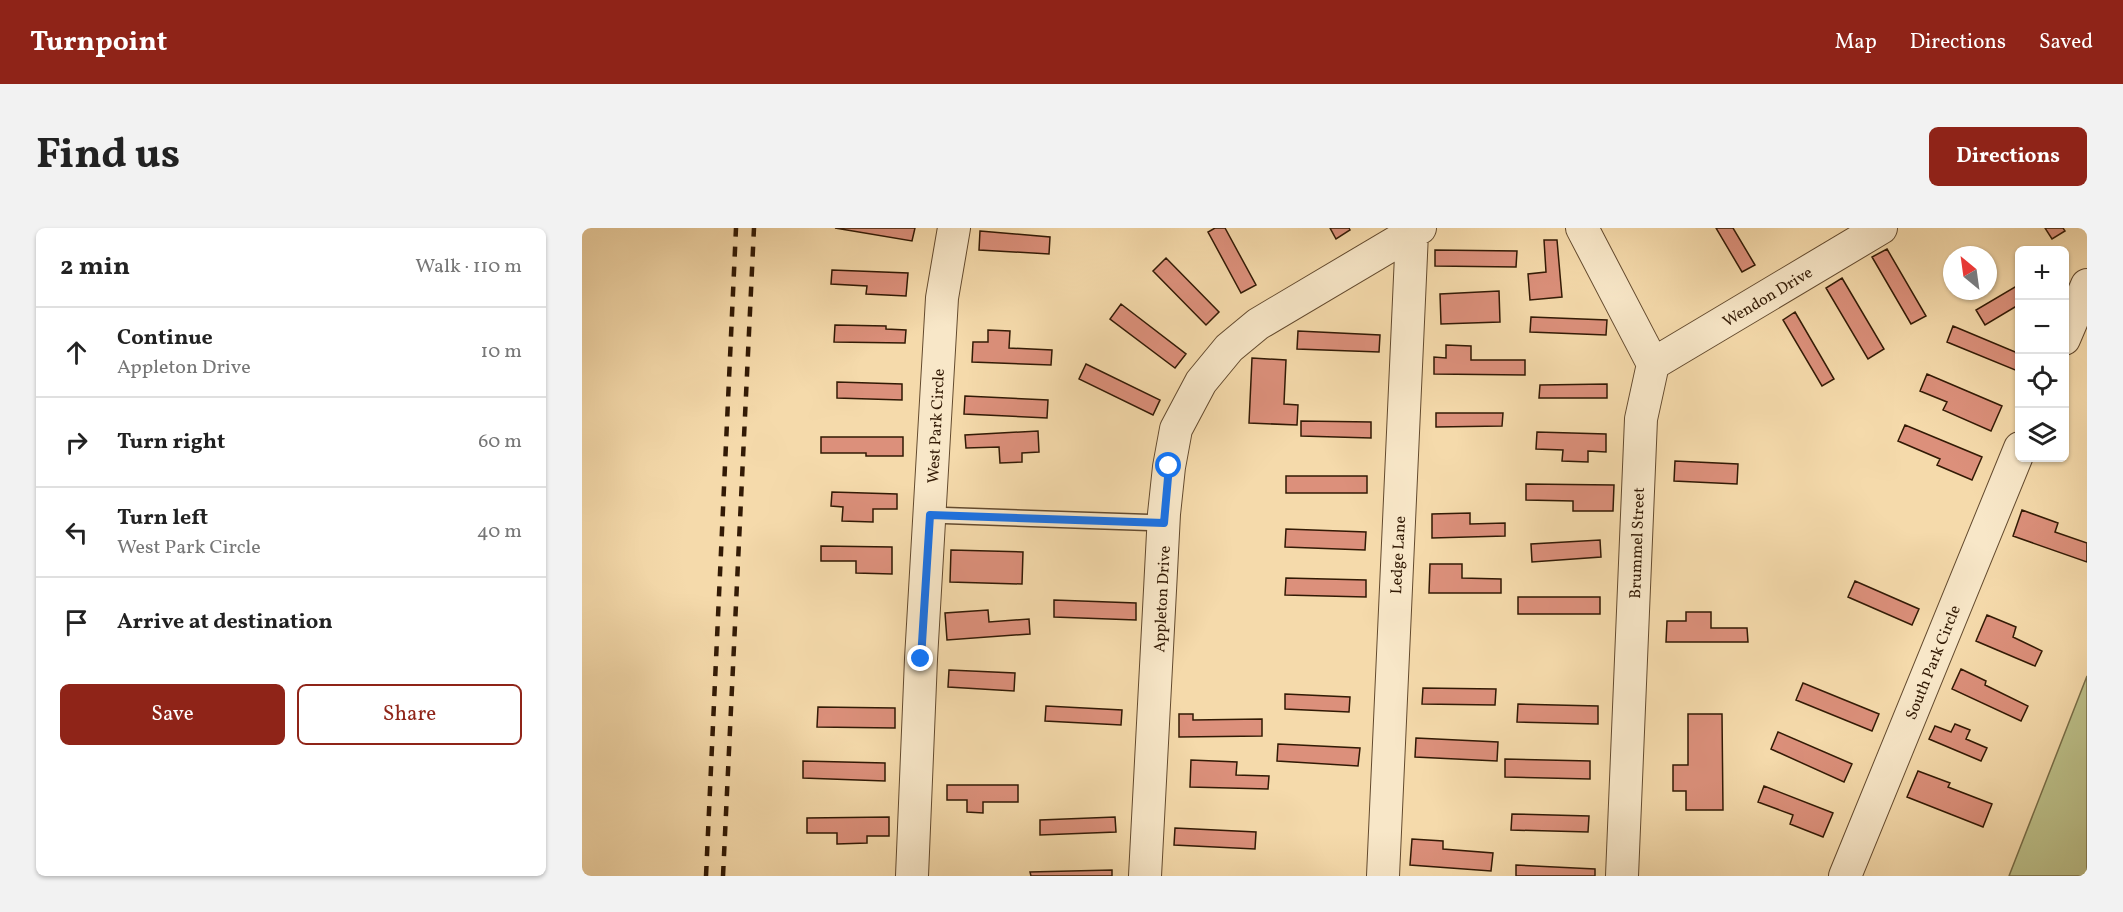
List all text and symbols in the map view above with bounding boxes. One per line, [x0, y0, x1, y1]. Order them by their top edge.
text: Turnpoint [30, 23, 167, 62]
text: Map [1835, 28, 1877, 57]
text: Directions [1910, 28, 2006, 57]
text: Saved [2039, 28, 2093, 57]
text: Find us [36, 127, 180, 186]
button: Directions [1929, 127, 2087, 186]
north arrow [1943, 246, 1997, 300]
map controls [2015, 246, 2069, 462]
button: + [2015, 246, 2069, 300]
text: 2 min [60, 249, 130, 285]
text: Walk · 110 m [415, 253, 522, 281]
street label: Wendon Drive [1719, 262, 1817, 333]
button: − [2015, 300, 2069, 354]
text: Continue [117, 323, 213, 354]
icon: ahead [60, 336, 93, 369]
text: 10 m [481, 338, 522, 366]
text: Appleton Drive [117, 354, 251, 382]
button: locate [2015, 354, 2069, 408]
street label: West Park Circle [923, 368, 951, 484]
button: layers [2015, 408, 2069, 462]
icon: right [60, 426, 93, 459]
text: Turn right [117, 427, 225, 458]
text: 60 m [478, 428, 522, 456]
route start [1155, 452, 1181, 478]
street label: Brummel Street [1625, 487, 1651, 599]
text: Turn left [117, 503, 208, 534]
street label: Ledge Lane [1386, 515, 1412, 595]
icon: left [60, 516, 93, 549]
text: 40 m [477, 518, 522, 546]
text: West Park Circle [117, 534, 261, 562]
street label: Appleton Drive [1149, 545, 1177, 653]
street label: South Park Circle [1901, 602, 1967, 723]
icon: arrive [60, 606, 93, 639]
text: Arrive at destination [117, 607, 333, 638]
route end [907, 645, 933, 671]
button: Save [60, 684, 285, 745]
button: Share [297, 684, 522, 745]

